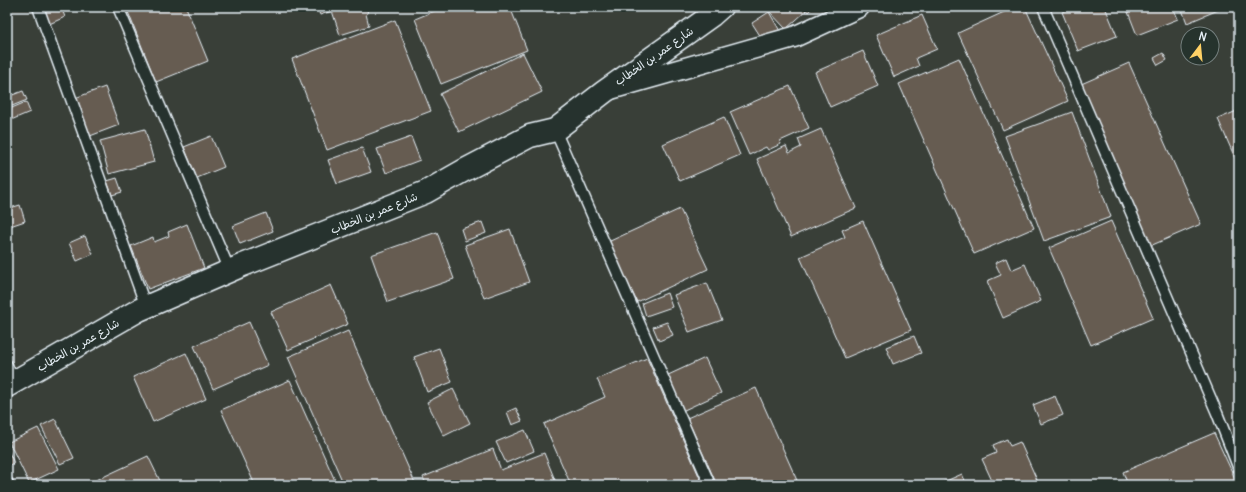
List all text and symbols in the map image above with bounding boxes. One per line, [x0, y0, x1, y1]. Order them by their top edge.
street label: شارع عمر بن الخطاب [612, 24, 697, 90]
north arrow [1180, 26, 1220, 66]
text: N [1197, 29, 1208, 44]
street label: شارع عمر بن الخطاب [328, 189, 420, 239]
street label: شارع عمر بن الخطاب [34, 316, 123, 376]

